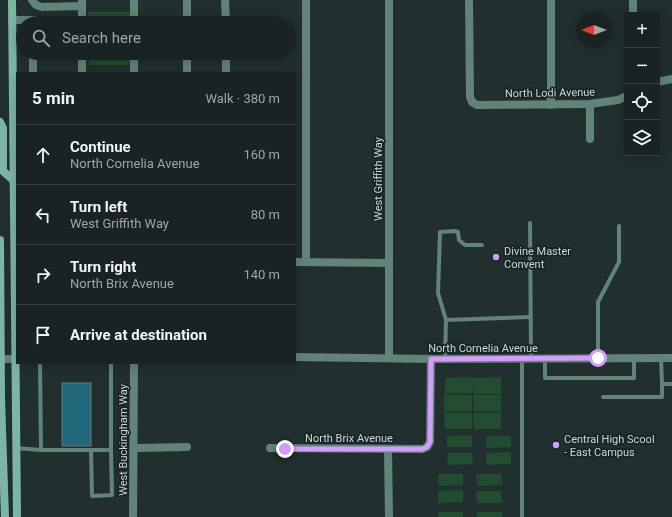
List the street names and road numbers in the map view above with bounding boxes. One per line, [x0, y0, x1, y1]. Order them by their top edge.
street label: North Lodi Avenue [505, 86, 595, 100]
street label: West Griffith Way [372, 136, 385, 221]
street label: North Cornelia Avenue [428, 342, 538, 355]
street label: West Buckingham Way [117, 383, 130, 496]
street label: North Brix Avenue [305, 432, 393, 445]

